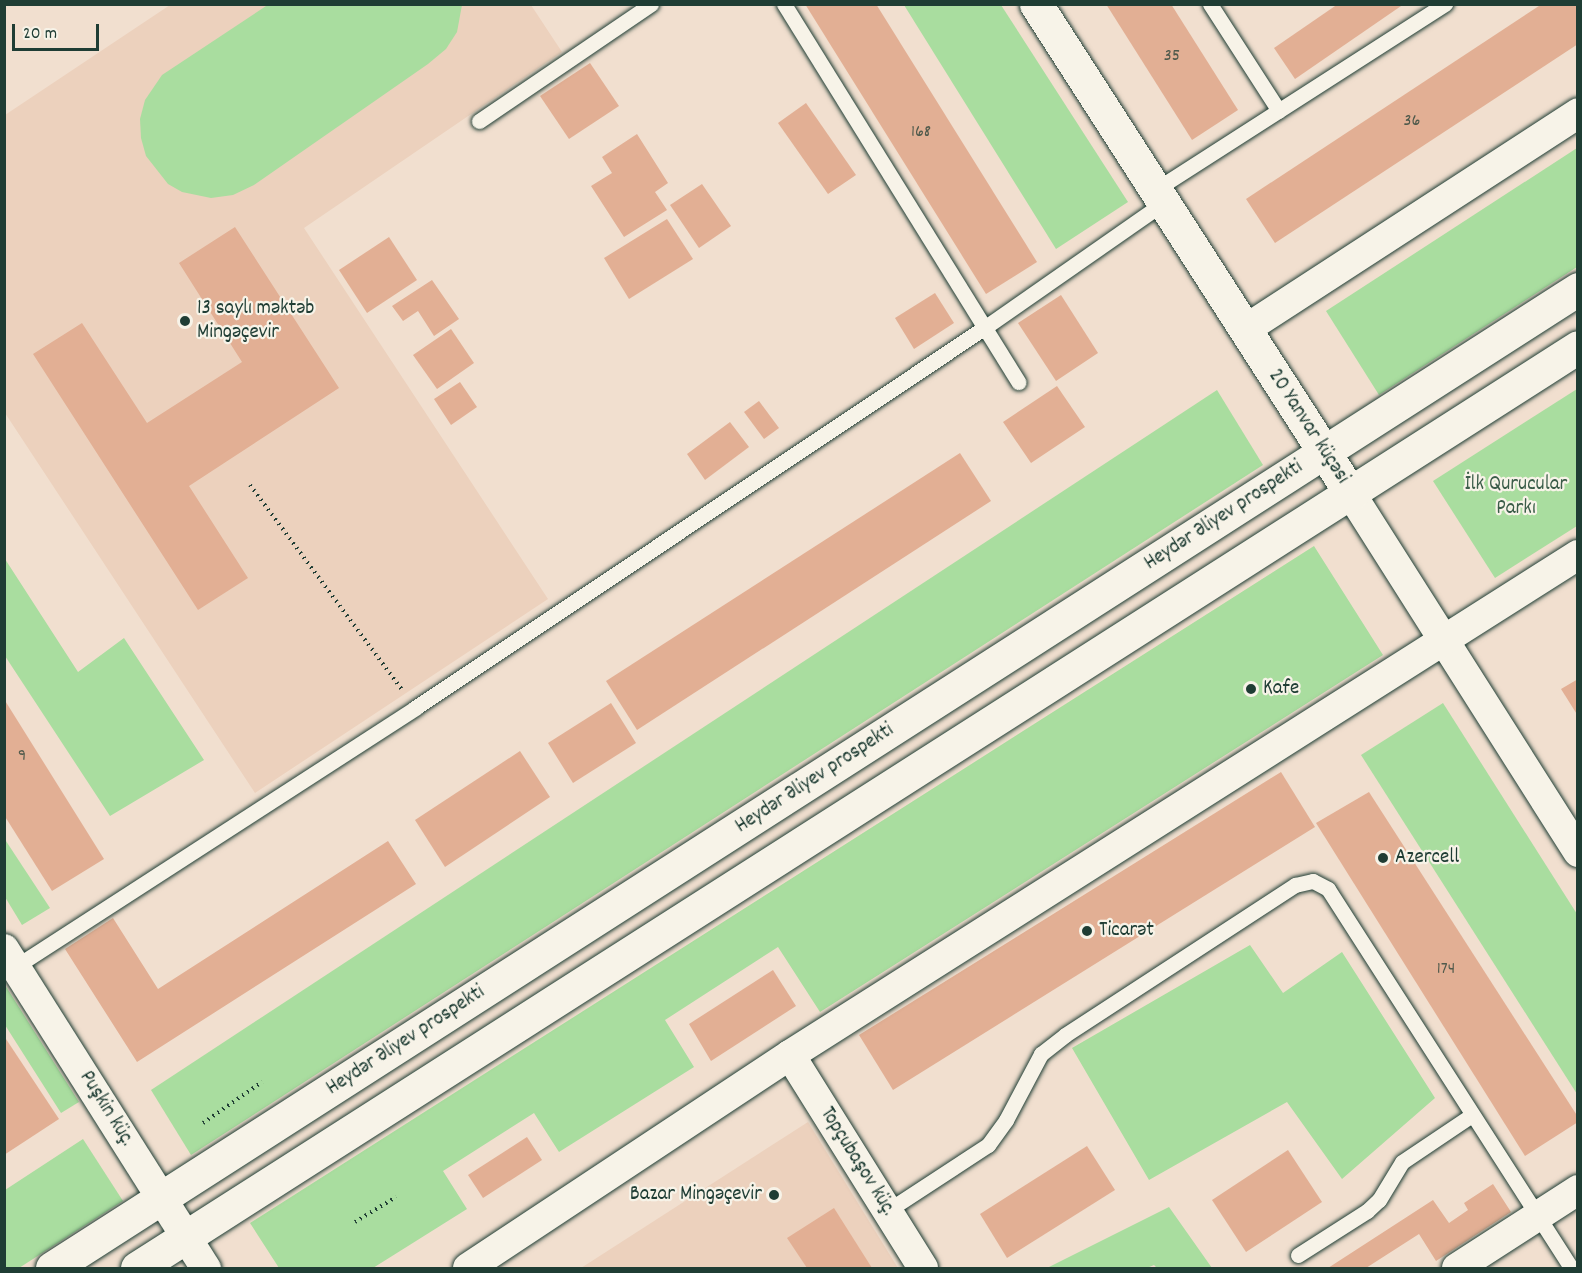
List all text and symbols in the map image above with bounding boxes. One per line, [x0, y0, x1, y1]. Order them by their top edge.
scale bar [15, 12, 102, 50]
text: 20 m [23, 22, 57, 47]
house number: 35 [1164, 46, 1180, 68]
house number: 36 [1404, 111, 1420, 133]
house number: 168 [911, 122, 931, 144]
place label: 13 saylı məktəb Mingəçevir [197, 296, 314, 346]
marker: 13 saylı məktəb Mingəçevir [178, 314, 192, 328]
street label: 20 Yanvar küçəsi [1262, 365, 1354, 489]
street label: Heydər Əliyev prospekti [1140, 455, 1308, 577]
park label: İlk Qurucular Parkı [1465, 472, 1567, 522]
place label: Kafe [1263, 676, 1299, 702]
marker: Kafe [1244, 682, 1258, 696]
street label: Heydər Əliyev prospekti [731, 718, 899, 840]
house number: 9 [18, 746, 26, 768]
place label: Azercell [1395, 845, 1459, 871]
marker: Azercell [1376, 851, 1390, 865]
place label: Ticarət [1099, 918, 1154, 944]
marker: Ticarət [1080, 924, 1094, 938]
house number: 174 [1437, 959, 1455, 981]
street label: Heydər Əliyev prospekti [322, 980, 490, 1102]
street label: Puşkin küç. [73, 1067, 139, 1151]
street label: Topçubaşov küç. [814, 1103, 900, 1221]
place label: Bazar Mingəçevir [630, 1182, 762, 1208]
marker: Bazar Mingəçevir [767, 1188, 781, 1202]

